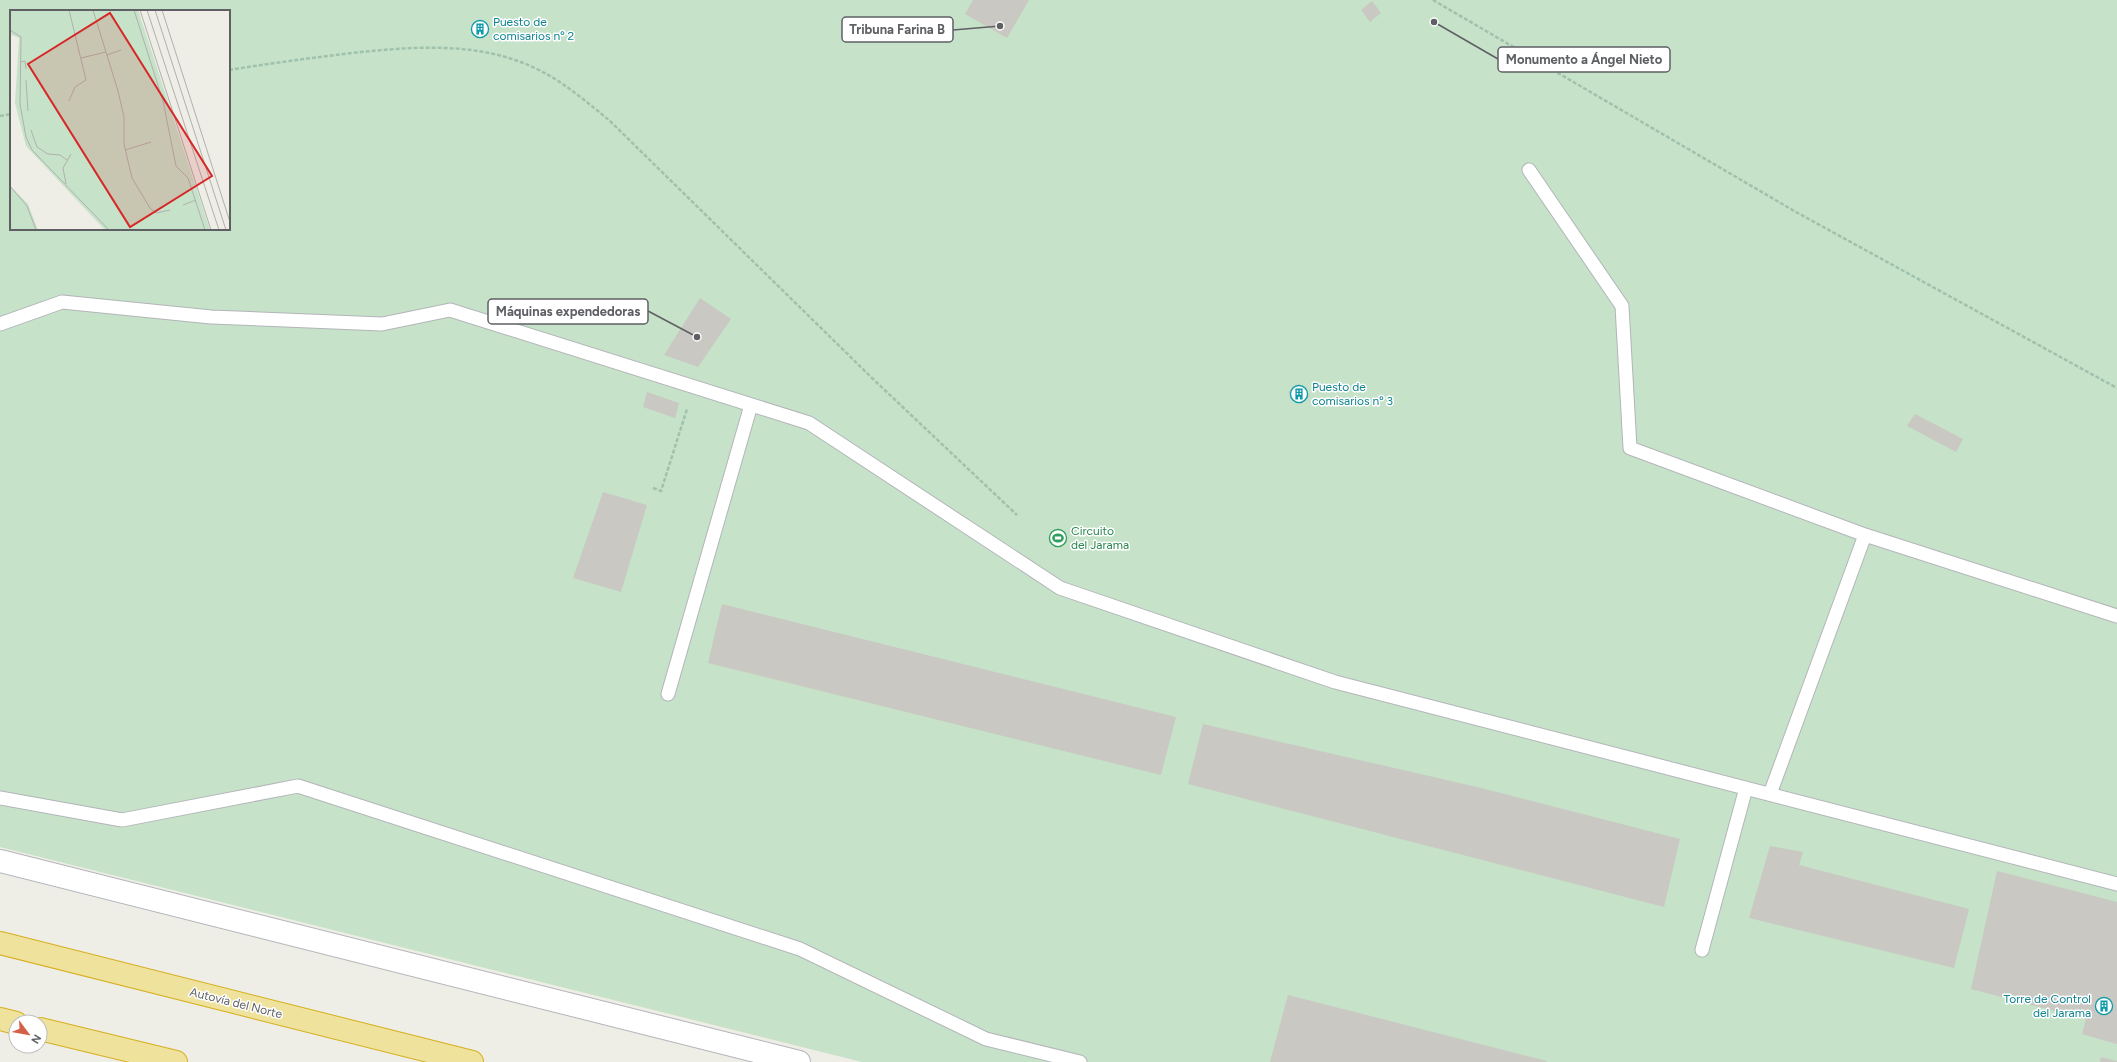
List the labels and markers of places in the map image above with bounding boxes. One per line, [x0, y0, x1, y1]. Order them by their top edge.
place label: Puesto de comisarios nº 2 [493, 15, 574, 43]
callout: Tribuna Farina B [842, 17, 953, 42]
building icon: Puesto de comisarios nº 2 [470, 19, 490, 39]
callout: Monumento a Ángel Nieto [1498, 47, 1670, 72]
callout: Máquinas expendedoras [488, 299, 648, 324]
place label: Puesto de comisarios nº 3 [1312, 380, 1393, 408]
building icon: Puesto de comisarios nº 3 [1289, 384, 1309, 404]
place label: Circuito del Jarama [1071, 524, 1129, 552]
sports icon: Circuito del Jarama [1048, 528, 1068, 548]
place label: Torre de Control del Jarama [2003, 992, 2091, 1020]
building icon: Torre de Control del Jarama [2094, 996, 2114, 1016]

